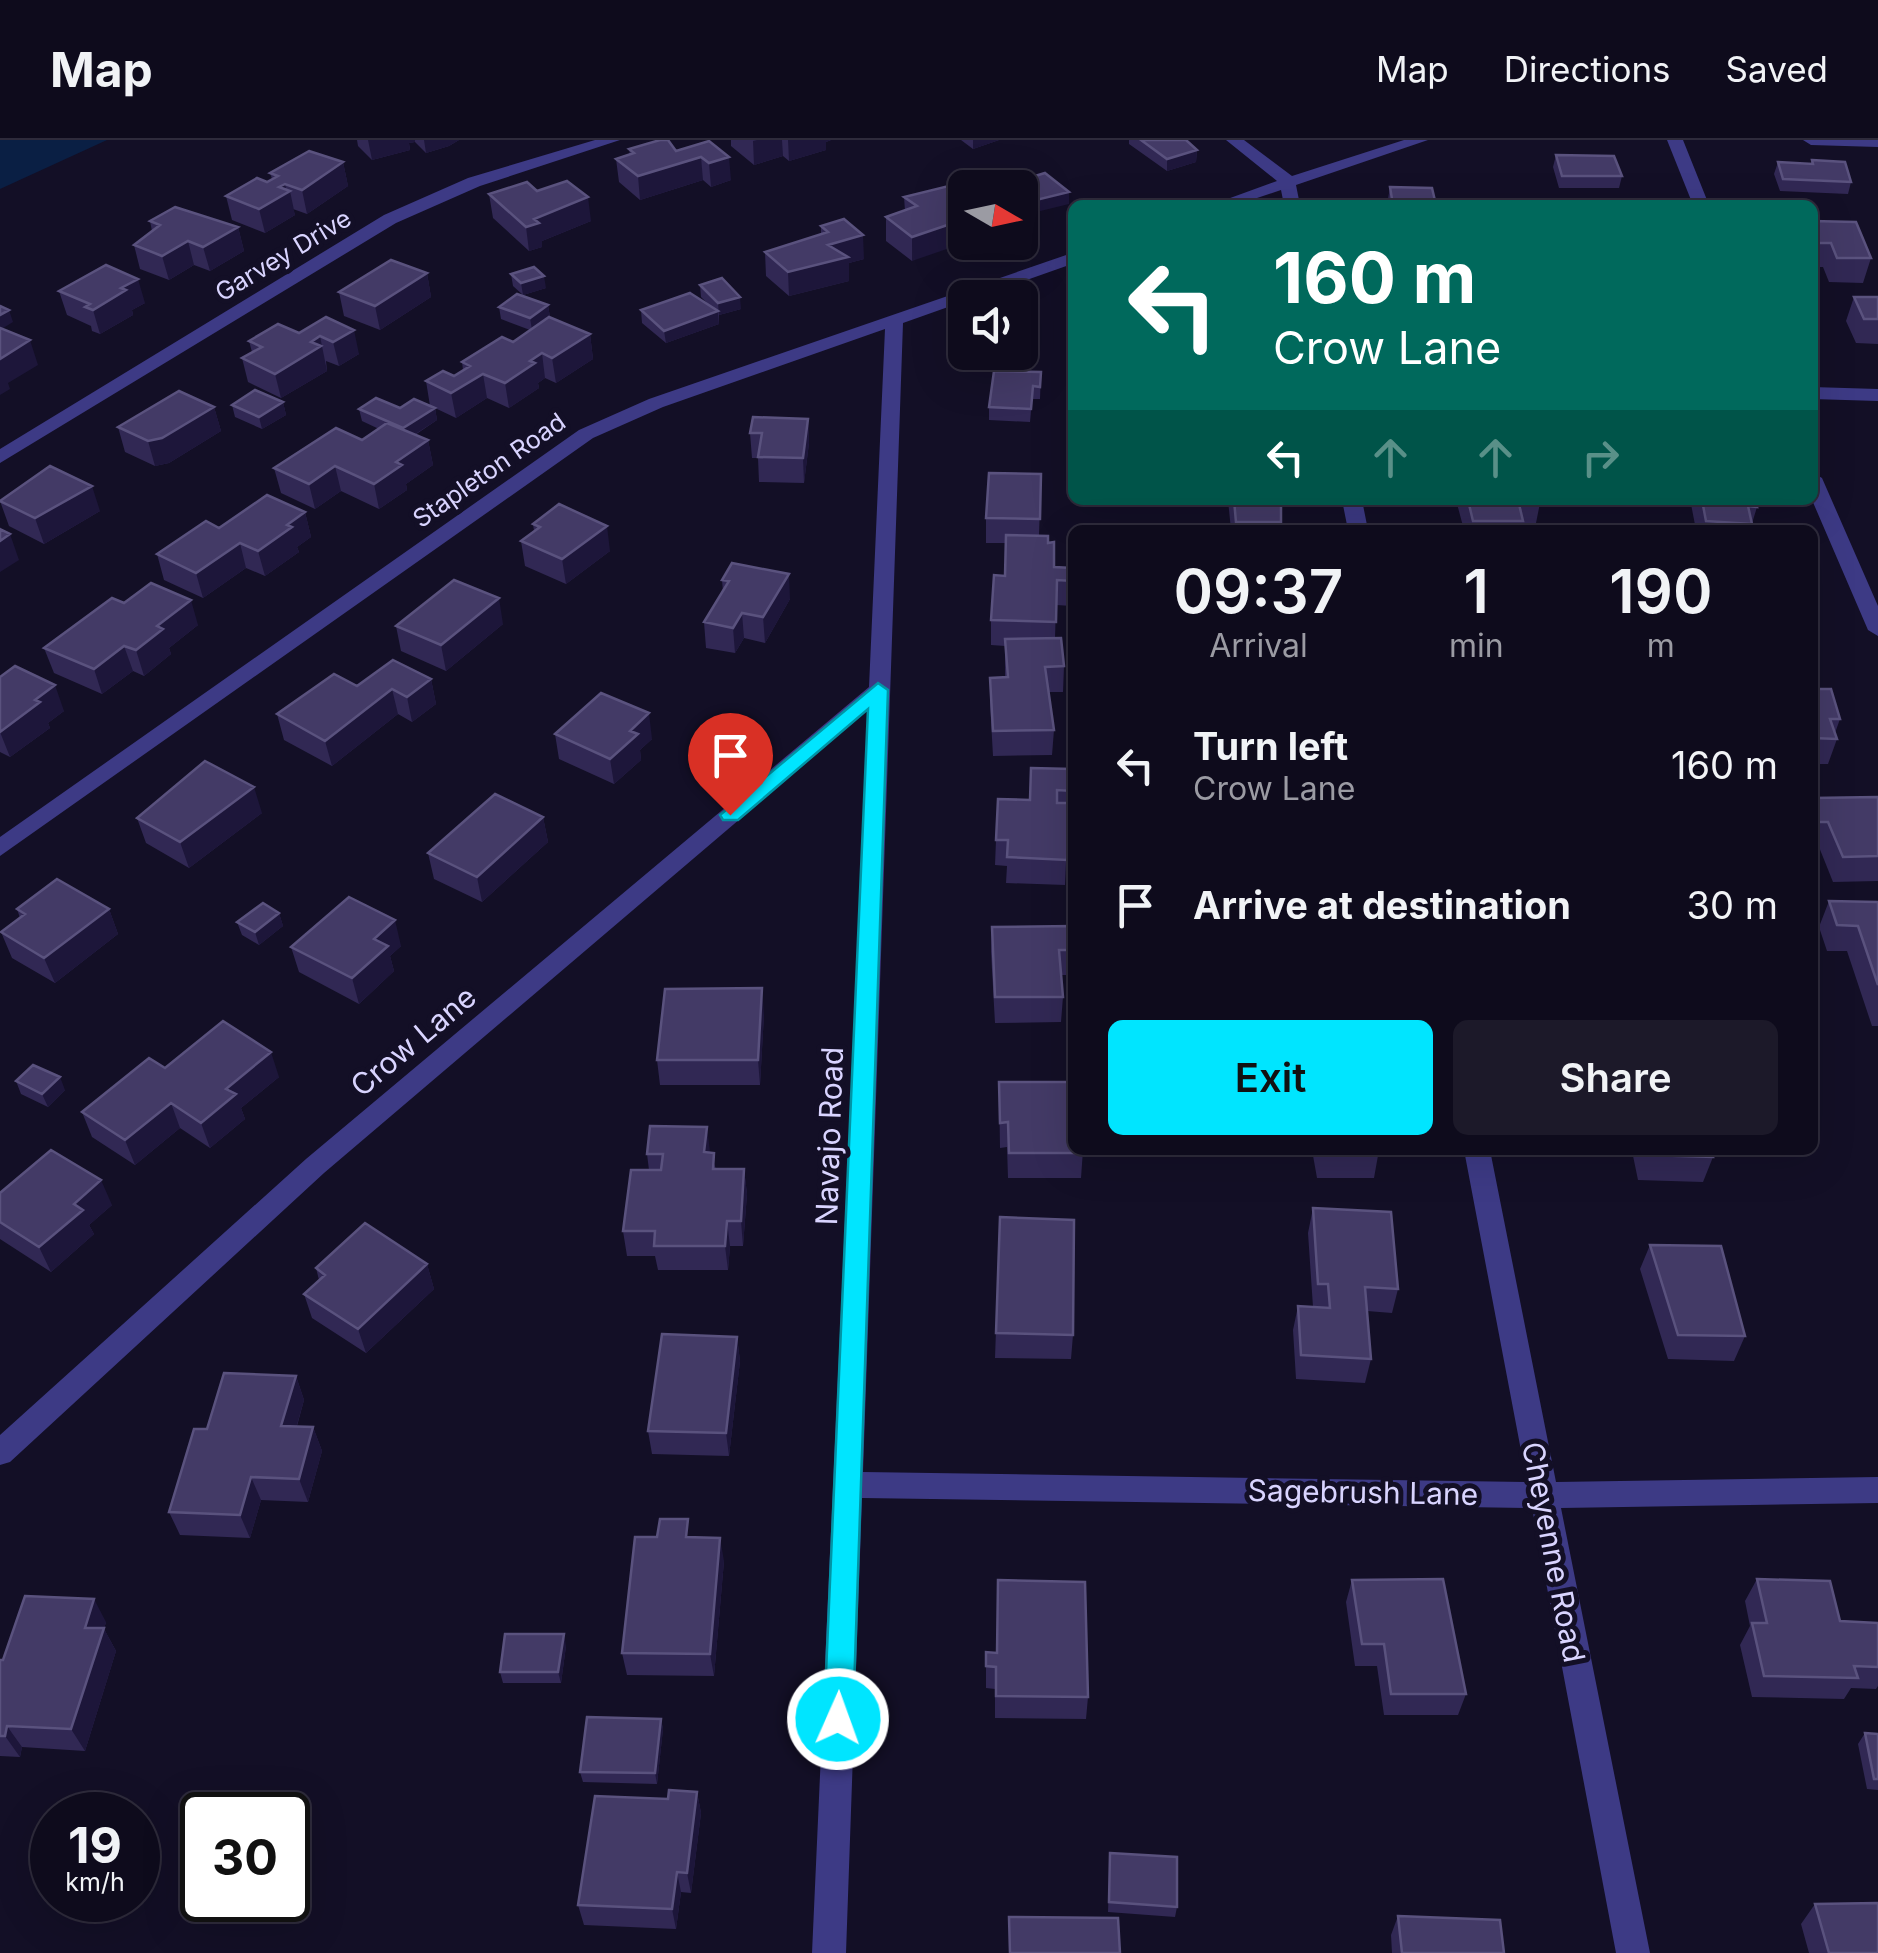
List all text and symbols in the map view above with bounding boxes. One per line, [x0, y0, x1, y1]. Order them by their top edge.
text: Map [50, 40, 153, 99]
text: Map [1376, 48, 1449, 90]
text: Directions [1504, 48, 1671, 90]
text: Saved [1726, 48, 1828, 90]
north arrow [948, 170, 1038, 260]
map controls [948, 170, 1038, 370]
street label: Garvey Drive [210, 203, 356, 307]
text: 160 m [1273, 235, 1476, 320]
icon: left [1108, 240, 1238, 370]
button: sound [948, 280, 1038, 370]
text: Crow Lane [1273, 320, 1501, 375]
street label: Stapleton Road [407, 406, 571, 534]
icon: left [1258, 430, 1313, 485]
icon: ahead [1363, 430, 1418, 485]
icon: ahead [1468, 430, 1523, 485]
icon: right [1573, 430, 1628, 485]
text: 09:37 [1174, 555, 1343, 627]
text: 1 [1464, 555, 1489, 627]
text: 190 [1609, 555, 1712, 627]
text: Arrival [1209, 626, 1308, 665]
text: min [1449, 626, 1504, 665]
text: m [1647, 626, 1675, 665]
pin [688, 713, 773, 816]
text: Turn left [1193, 723, 1348, 769]
icon: arrive [703, 728, 758, 783]
icon: left [1108, 738, 1163, 793]
text: 160 m [1671, 742, 1778, 788]
text: Crow Lane [1193, 769, 1355, 808]
icon: arrive [1108, 878, 1163, 933]
text: Arrive at destination [1193, 882, 1571, 928]
text: 30 m [1687, 882, 1778, 928]
street label: Crow Lane [343, 978, 483, 1104]
button: Exit [1108, 1020, 1433, 1135]
button: Share [1453, 1020, 1778, 1135]
street label: Navajo Road [808, 1046, 850, 1226]
street label: Cheyenne Road [1515, 1439, 1593, 1665]
street label: Sagebrush Lane [1247, 1472, 1479, 1512]
position arrow [786, 1667, 890, 1771]
speed limit sign: 30 [180, 1792, 310, 1922]
text: 19 [68, 1815, 122, 1875]
text: km/h [65, 1867, 125, 1897]

